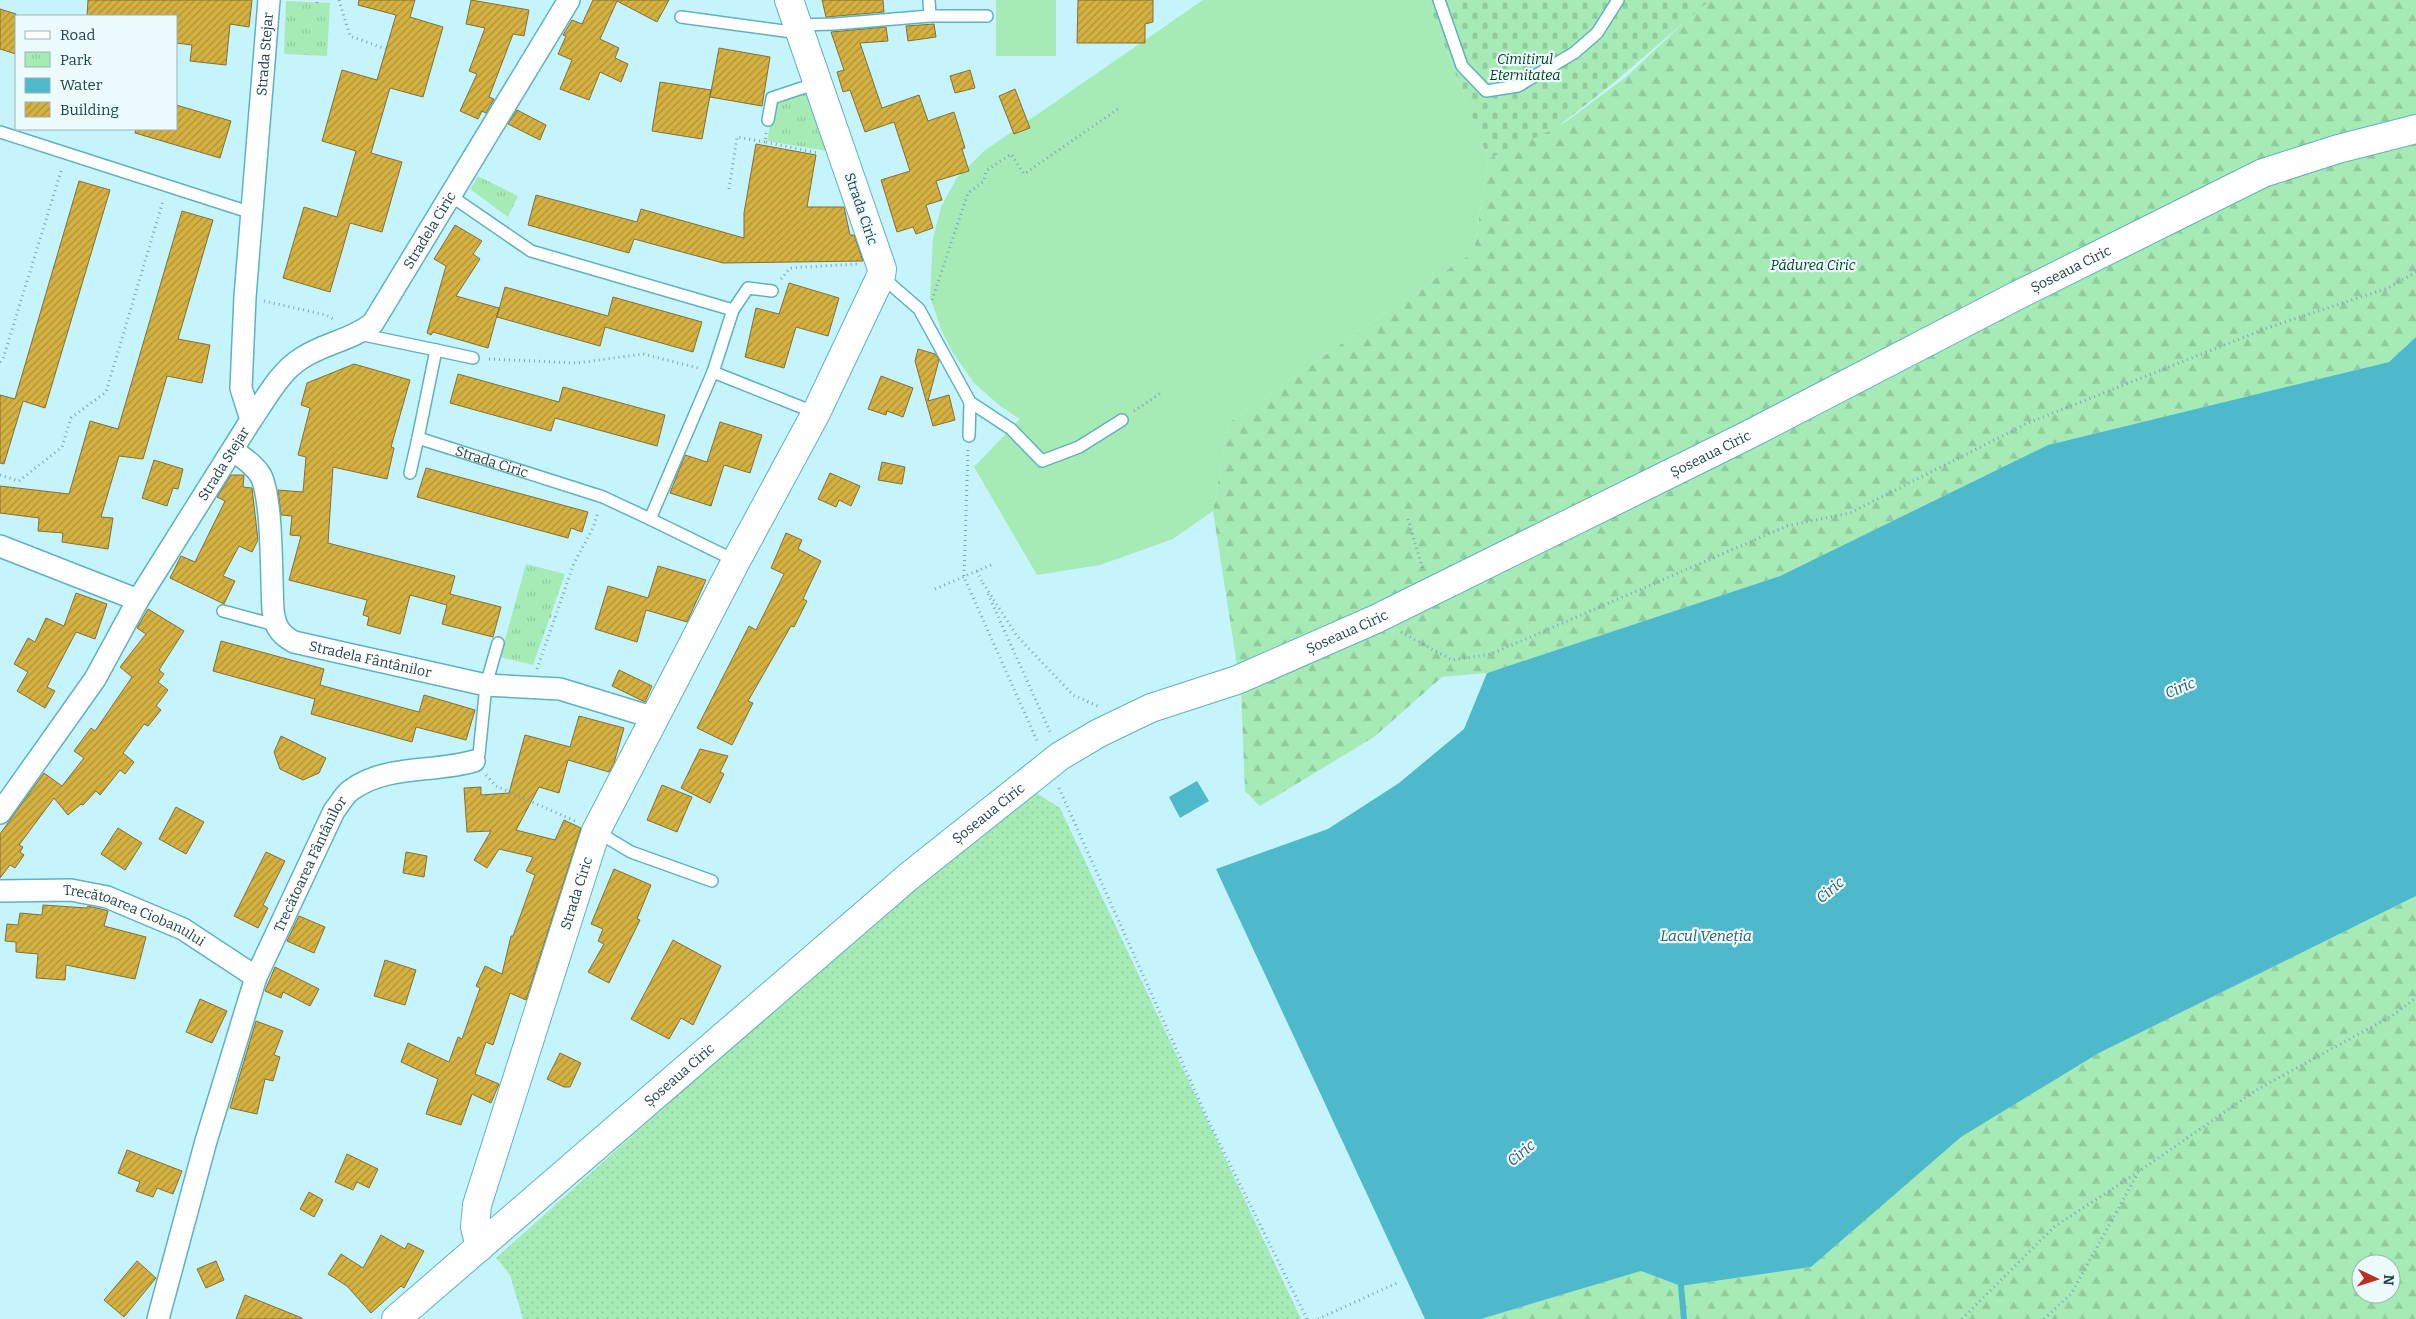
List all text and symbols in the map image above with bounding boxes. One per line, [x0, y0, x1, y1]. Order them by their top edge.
street label: Strada Stejar [253, 12, 276, 96]
legend [15, 15, 178, 130]
text: Road [60, 26, 95, 44]
text: Park [60, 51, 92, 69]
park label: Cimitirul Eternitatea [1489, 51, 1561, 84]
text: Water [60, 76, 103, 94]
text: Building [60, 101, 119, 119]
street label: Strada Ciric [841, 171, 881, 247]
street label: Stradela Ciric [399, 188, 459, 272]
street label: Șoseaua Ciric [2028, 242, 2114, 297]
park label: Pădurea Ciric [1771, 257, 1856, 274]
street label: Strada Stejar [194, 424, 253, 504]
street label: Șoseaua Ciric [1667, 427, 1754, 482]
street label: Strada Ciric [453, 442, 530, 481]
street label: Șoseaua Ciric [1303, 606, 1390, 658]
street label: Stradela Fântânilor [307, 637, 433, 681]
water label: Ciric [2162, 673, 2198, 702]
street label: Șoseaua Ciric [949, 779, 1028, 848]
street label: Trecătoarea Fântânilor [270, 793, 350, 935]
street label: Strada Ciric [557, 855, 596, 932]
water label: Ciric [1812, 873, 1848, 907]
street label: Trecătoarea Ciobanului [63, 881, 208, 950]
water label: Lacul Veneția [1660, 927, 1752, 946]
street label: Șoseaua Ciric [640, 1040, 718, 1110]
water label: Ciric [1503, 1136, 1539, 1170]
north arrow [2351, 1254, 2401, 1304]
text: N [2380, 1274, 2397, 1286]

